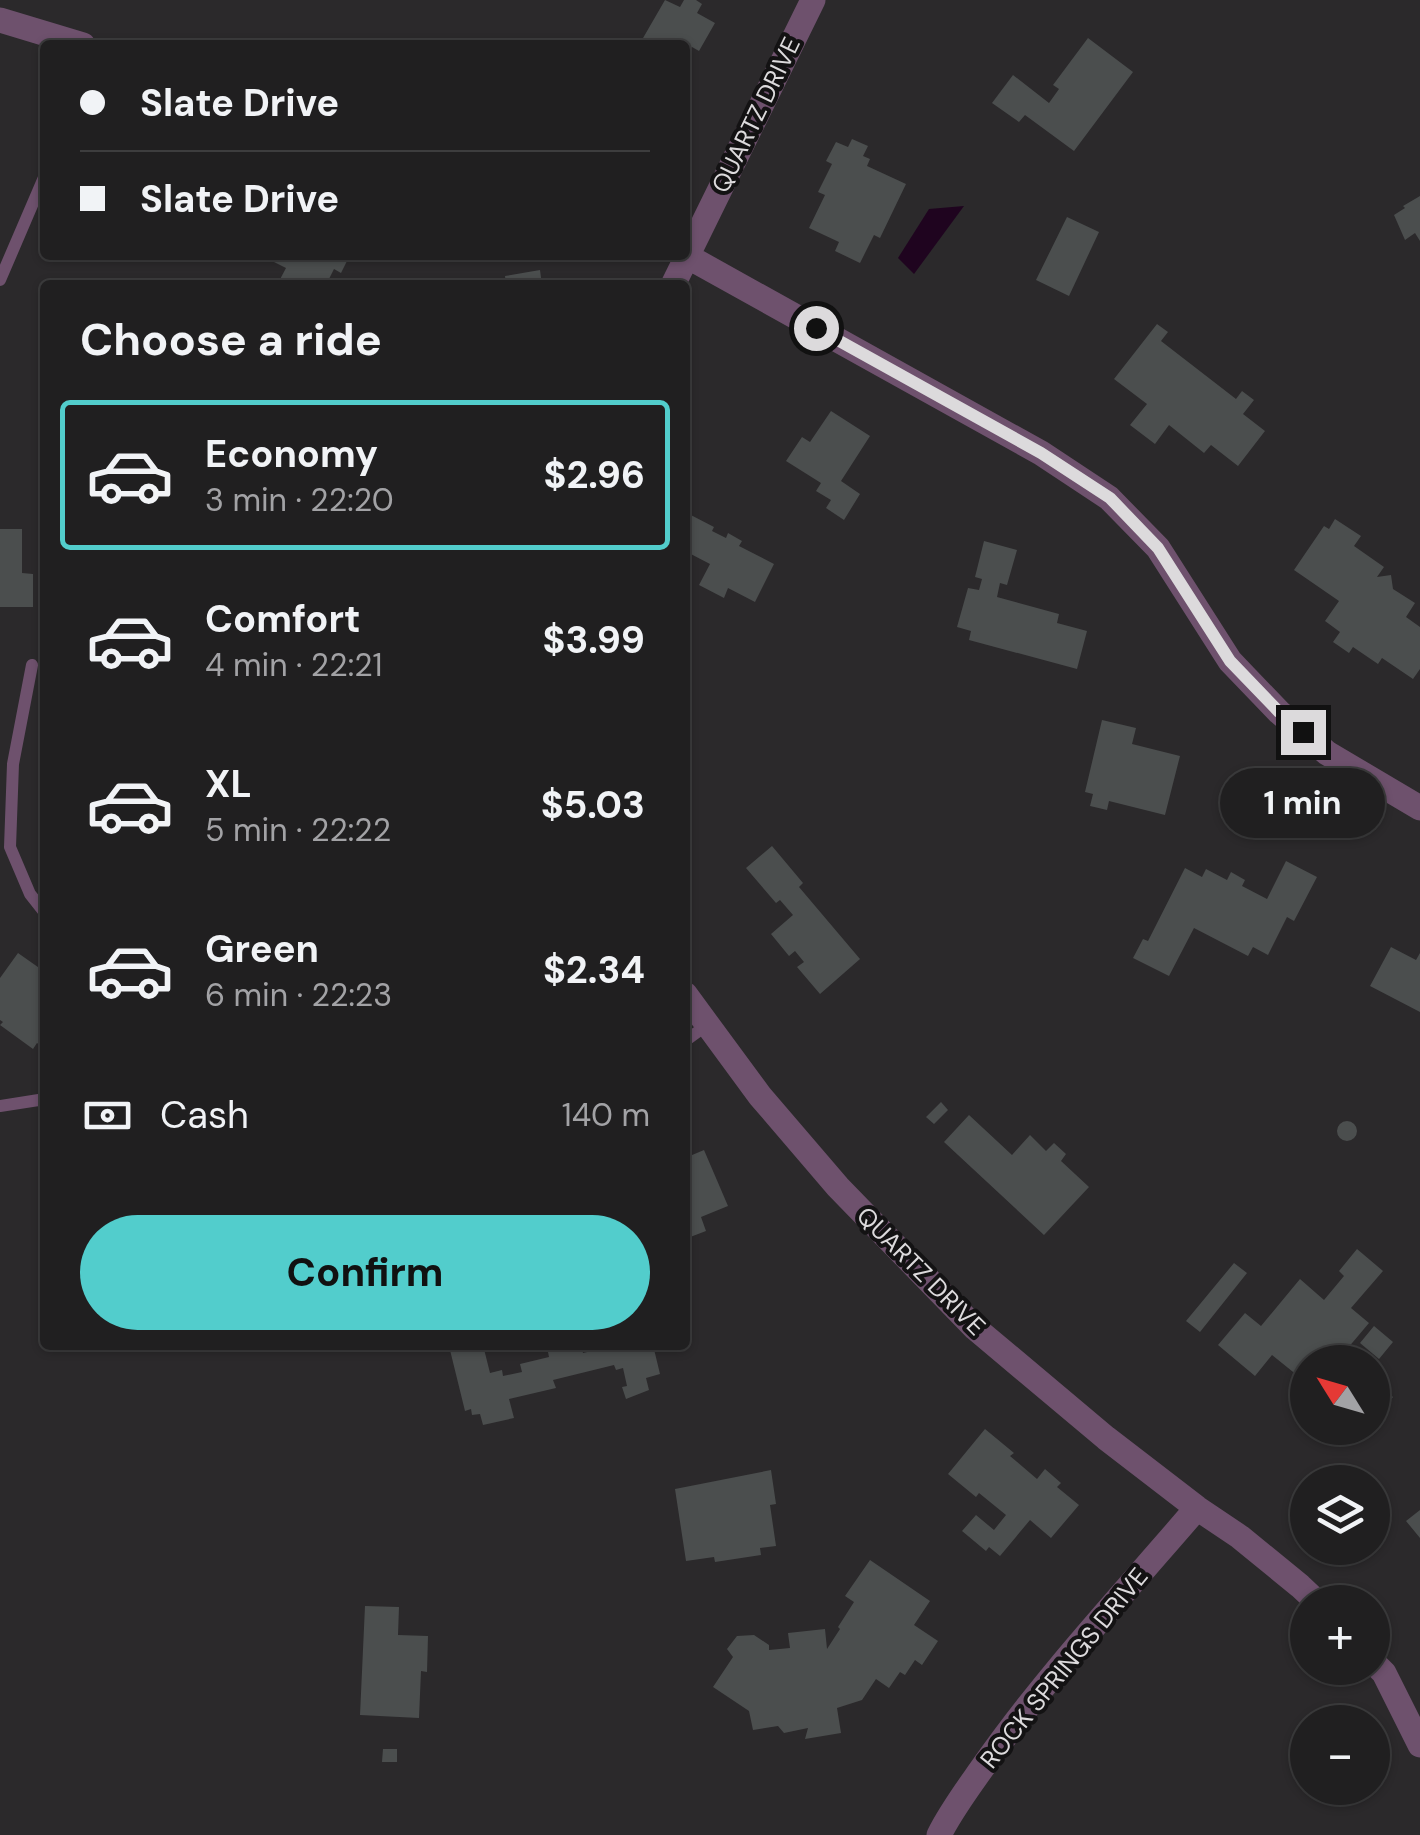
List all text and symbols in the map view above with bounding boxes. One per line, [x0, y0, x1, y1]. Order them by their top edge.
street label: QUARTZ DRIVE [704, 32, 808, 198]
text: Slate Drive [140, 78, 339, 128]
text: Slate Drive [140, 174, 339, 224]
route start [794, 306, 839, 351]
text: Choose a ride [80, 310, 382, 369]
text: Economy [205, 429, 378, 479]
icon: car [85, 430, 175, 520]
text: $2.96 [543, 450, 645, 500]
text: 3 min · 22:20 [205, 479, 394, 521]
text: Comfort [205, 594, 361, 644]
icon: car [85, 595, 175, 685]
text: $3.99 [542, 615, 645, 665]
text: 4 min · 22:21 [205, 644, 383, 686]
route end [1281, 710, 1326, 755]
text: XL [205, 759, 252, 809]
icon: car [85, 760, 175, 850]
callout: 1 min [1220, 767, 1386, 837]
text: $5.03 [541, 780, 645, 830]
text: 1 min [1264, 782, 1341, 824]
text: 5 min · 22:22 [205, 809, 391, 851]
text: Green [205, 924, 319, 974]
icon: car [85, 925, 175, 1015]
text: $2.34 [543, 945, 645, 995]
text: 6 min · 22:23 [205, 974, 392, 1016]
icon: cash [80, 1088, 135, 1143]
text: Cash [160, 1090, 249, 1140]
text: 140 m [562, 1094, 650, 1136]
street label: QUARTZ DRIVE [849, 1199, 993, 1343]
button: Confirm [80, 1215, 650, 1330]
north arrow [1290, 1345, 1390, 1445]
map controls [1290, 1345, 1390, 1805]
button: layers [1290, 1465, 1390, 1565]
street label: ROCK SPRINGS DRIVE [973, 1561, 1155, 1775]
button: + [1290, 1585, 1390, 1685]
button: − [1290, 1705, 1390, 1805]

